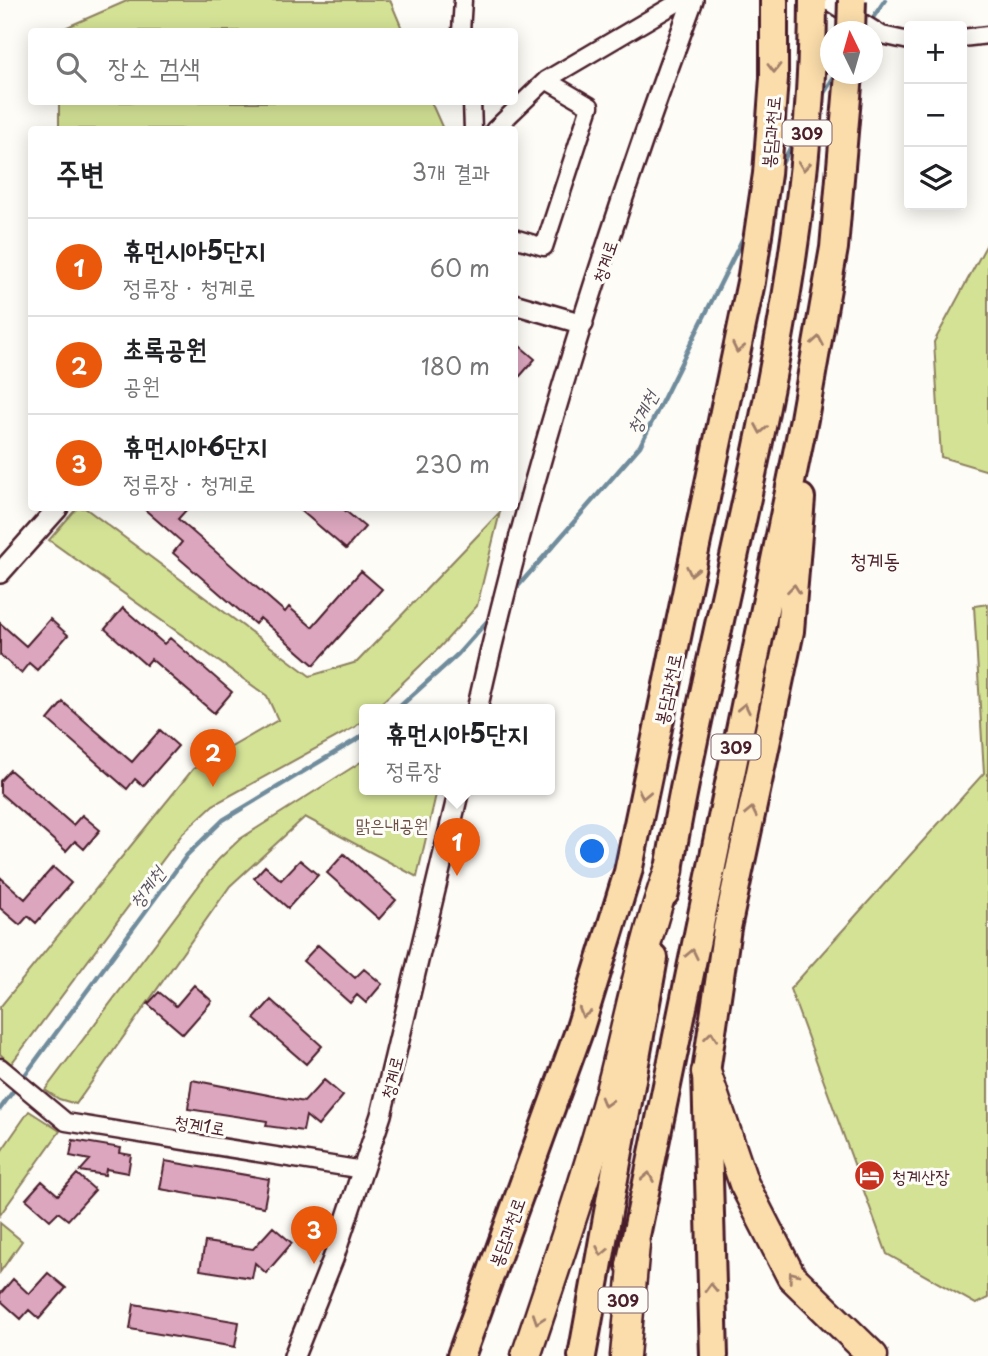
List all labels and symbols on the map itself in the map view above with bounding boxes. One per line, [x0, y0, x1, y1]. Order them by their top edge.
north arrow [820, 21, 883, 84]
one-way arrow [766, 63, 782, 74]
street label: 봉담과천로 [753, 95, 787, 169]
road number: 309 [782, 120, 832, 146]
one-way arrow [797, 161, 812, 172]
street label: 청계로 [584, 236, 624, 286]
one-way arrow [810, 335, 825, 347]
one-way arrow [731, 342, 746, 354]
water label: 청계천 [618, 384, 665, 439]
one-way arrow [755, 423, 770, 435]
district label: 청계동 [850, 543, 900, 575]
one-way arrow [685, 565, 700, 577]
one-way arrow [786, 583, 801, 594]
street label: 봉담과천로 [646, 651, 688, 727]
one-way arrow [736, 702, 751, 714]
pin: 2 [190, 729, 236, 787]
road number: 309 [712, 734, 760, 760]
one-way arrow [638, 788, 653, 800]
one-way arrow [743, 806, 758, 818]
park label: 맑은내공원 [356, 811, 428, 838]
pin: 1 [434, 818, 480, 876]
your location [575, 834, 609, 868]
water label: 청계천 [121, 859, 172, 914]
one-way arrow [684, 948, 699, 960]
one-way arrow [578, 1007, 593, 1019]
one-way arrow [703, 1030, 718, 1042]
street label: 청계로 [373, 1053, 409, 1101]
one-way arrow [600, 1095, 615, 1107]
street label: 청계1로 [172, 1107, 228, 1141]
hotel icon: 청계산장 [852, 1158, 886, 1192]
place label: 청계산장 [892, 1162, 950, 1189]
one-way arrow [639, 1171, 654, 1183]
street label: 봉담과천로 [481, 1193, 531, 1271]
pin: 3 [291, 1206, 337, 1264]
one-way arrow [595, 1245, 610, 1257]
one-way arrow [789, 1272, 802, 1284]
one-way arrow [703, 1282, 718, 1293]
road number: 309 [598, 1288, 648, 1312]
one-way arrow [532, 1312, 546, 1324]

